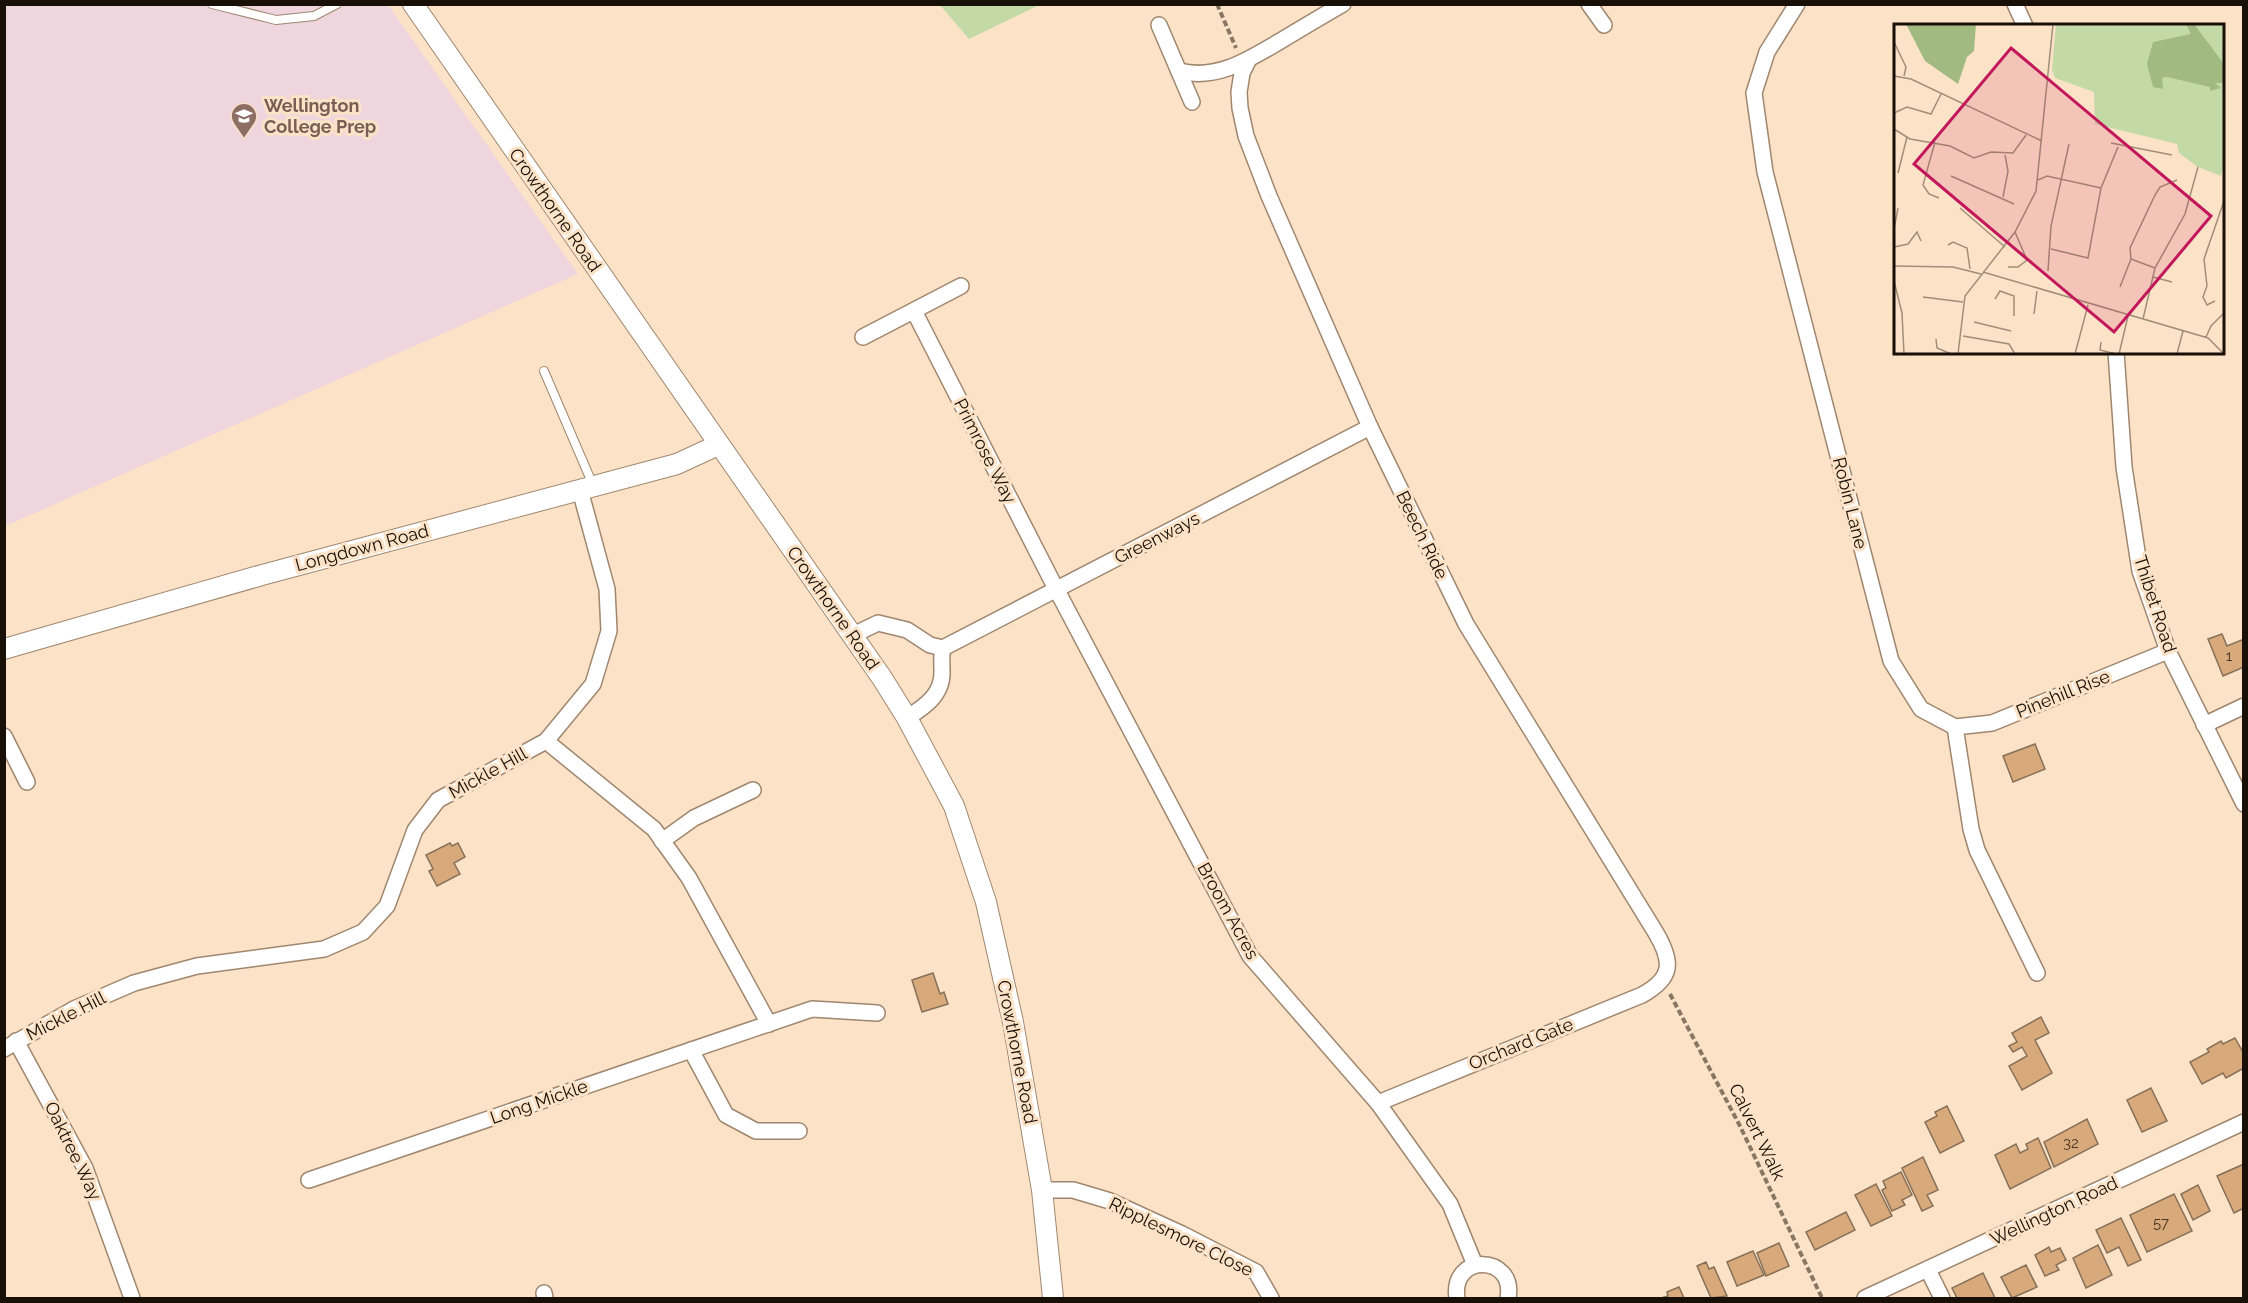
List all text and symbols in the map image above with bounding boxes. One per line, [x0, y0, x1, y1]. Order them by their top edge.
inset map [1894, 24, 2224, 354]
place label: Wellington College Prep [264, 95, 376, 137]
school or university icon: Wellington College Prep [229, 101, 259, 139]
street label: Crowthorne Road [505, 144, 606, 275]
street label: Primrose Way [950, 395, 1021, 507]
street label: Robin Lane [1829, 455, 1872, 551]
street label: Beech Ride [1392, 487, 1453, 583]
street label: Greenways [1111, 507, 1203, 568]
street label: Longdown Road [293, 520, 431, 575]
street label: Crowthorne Road [783, 542, 884, 673]
street label: Thibet Road [2130, 553, 2181, 655]
house number: 1 [2226, 647, 2233, 665]
street label: Pinehill Rise [2013, 665, 2113, 722]
street label: Mickle Hill [445, 742, 531, 803]
street label: Broom Acres [1193, 859, 1264, 963]
street label: Crowthorne Road [993, 978, 1042, 1125]
street label: Mickle Hill [23, 987, 109, 1044]
street label: Orchard Gate [1466, 1013, 1576, 1074]
street label: Long Mickle [487, 1075, 591, 1128]
street label: Calvert Walk [1725, 1080, 1790, 1184]
street label: Oaktree Way [41, 1098, 106, 1204]
house number: 32 [2063, 1134, 2079, 1152]
street label: Wellington Road [1987, 1172, 2121, 1249]
street label: Ripplesmore Close [1106, 1193, 1257, 1281]
house number: 57 [2153, 1214, 2169, 1232]

